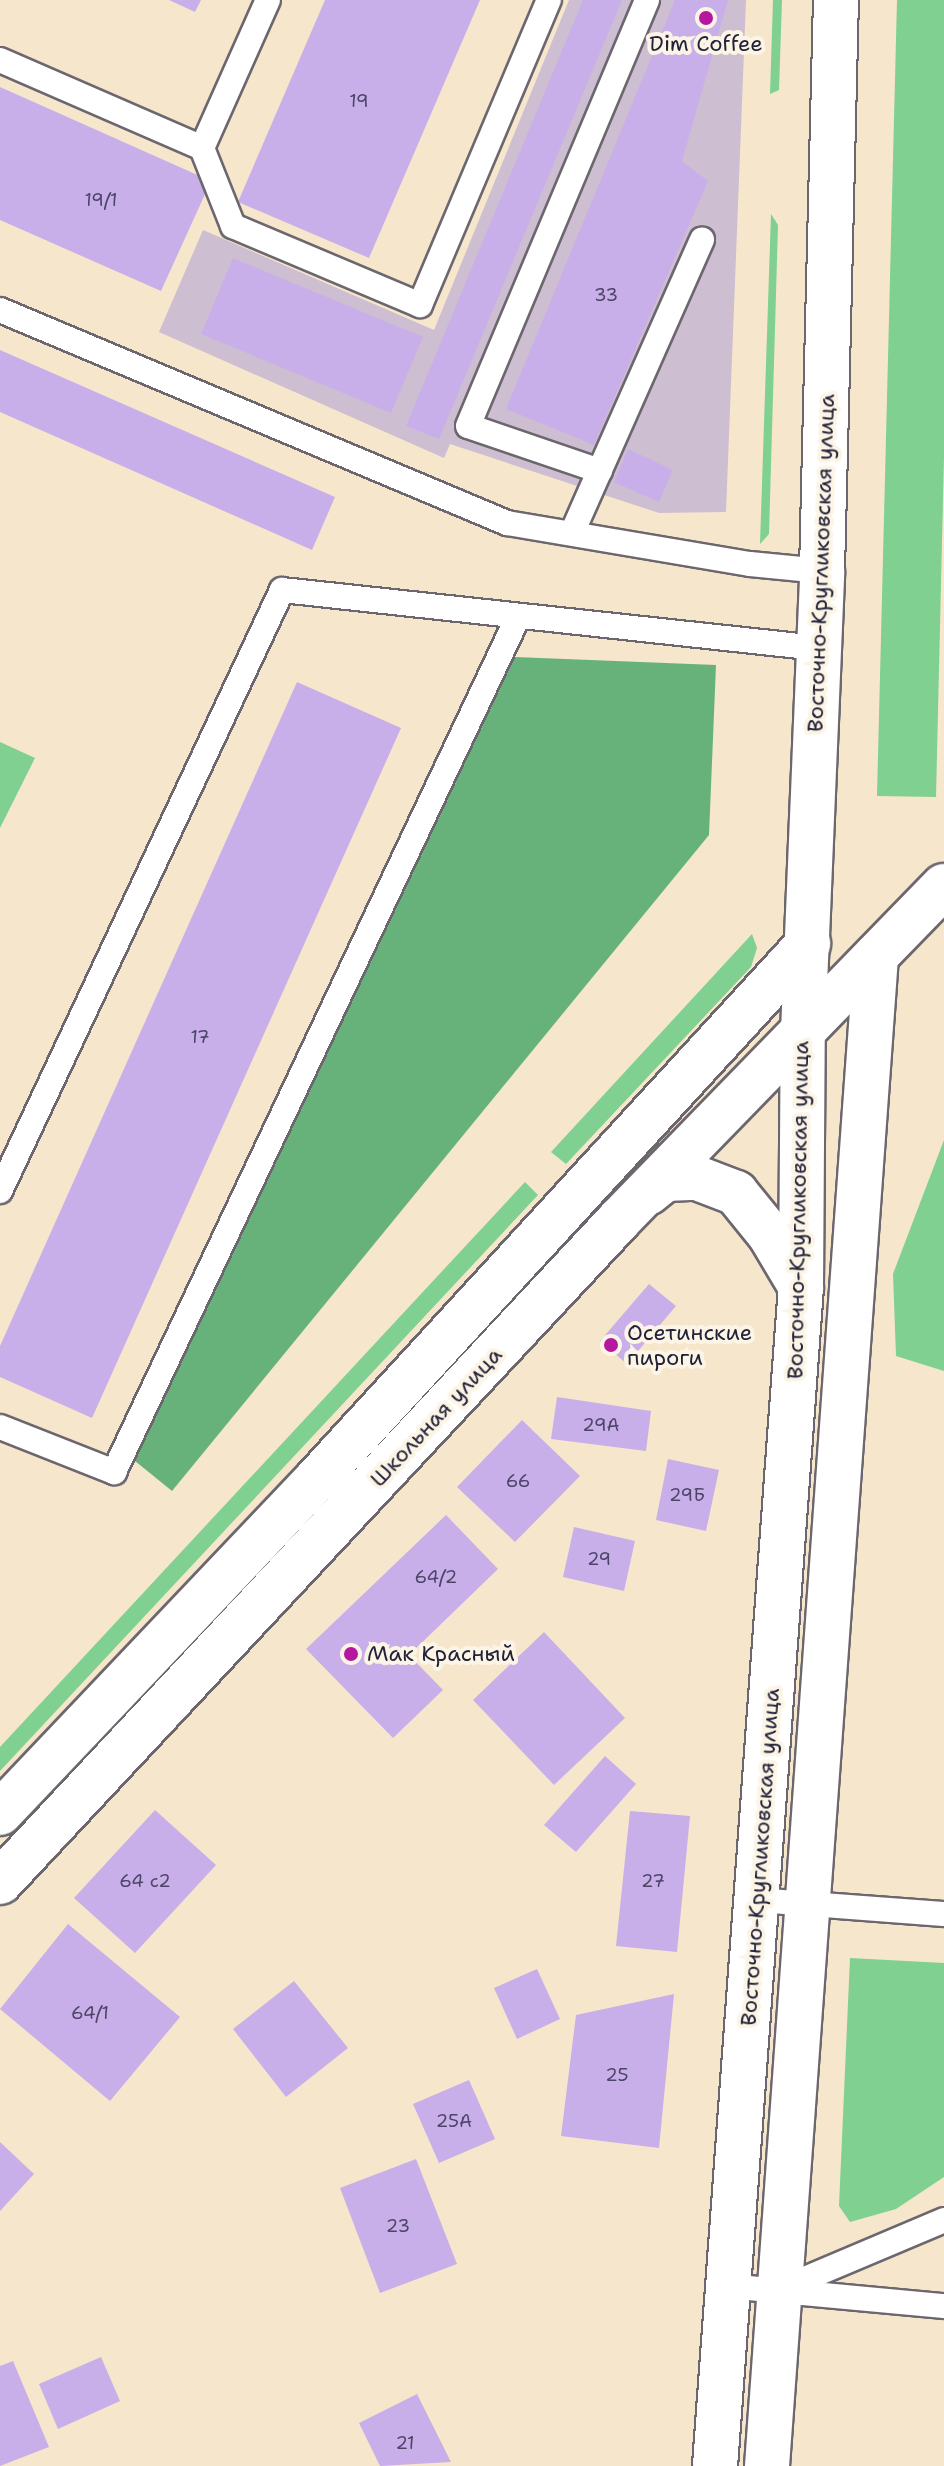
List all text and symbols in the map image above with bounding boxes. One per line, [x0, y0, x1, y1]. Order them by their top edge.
marker: Dim Coffee [697, 9, 715, 27]
place label: Dim Coffee [649, 31, 763, 57]
house number: 19 [349, 90, 369, 112]
house number: 19/1 [84, 189, 118, 211]
house number: 33 [594, 284, 618, 306]
street label: Восточно-Кругликовская улица [802, 393, 840, 733]
house number: 17 [190, 1026, 210, 1048]
street label: Восточно-Кругликовская улица [782, 1041, 814, 1379]
place label: Осетинские пироги [627, 1319, 752, 1370]
marker: Осетинские пироги [602, 1336, 620, 1354]
street label: Школьная улица [365, 1342, 507, 1492]
house number: 29А [582, 1414, 620, 1436]
house number: 66 [506, 1470, 530, 1492]
house number: 29Б [669, 1484, 705, 1506]
house number: 29 [587, 1548, 611, 1570]
house number: 64/2 [415, 1566, 457, 1588]
place label: Мак Красный [367, 1641, 515, 1667]
marker: Мак Красный [342, 1645, 360, 1663]
street label: Восточно-Кругликовская улица [735, 1687, 785, 2027]
house number: 64 с2 [119, 1870, 171, 1892]
house number: 27 [641, 1870, 665, 1892]
house number: 64/1 [71, 2002, 109, 2024]
house number: 25 [605, 2064, 629, 2086]
house number: 25А [436, 2110, 472, 2132]
house number: 23 [386, 2215, 410, 2237]
house number: 21 [395, 2432, 415, 2454]

